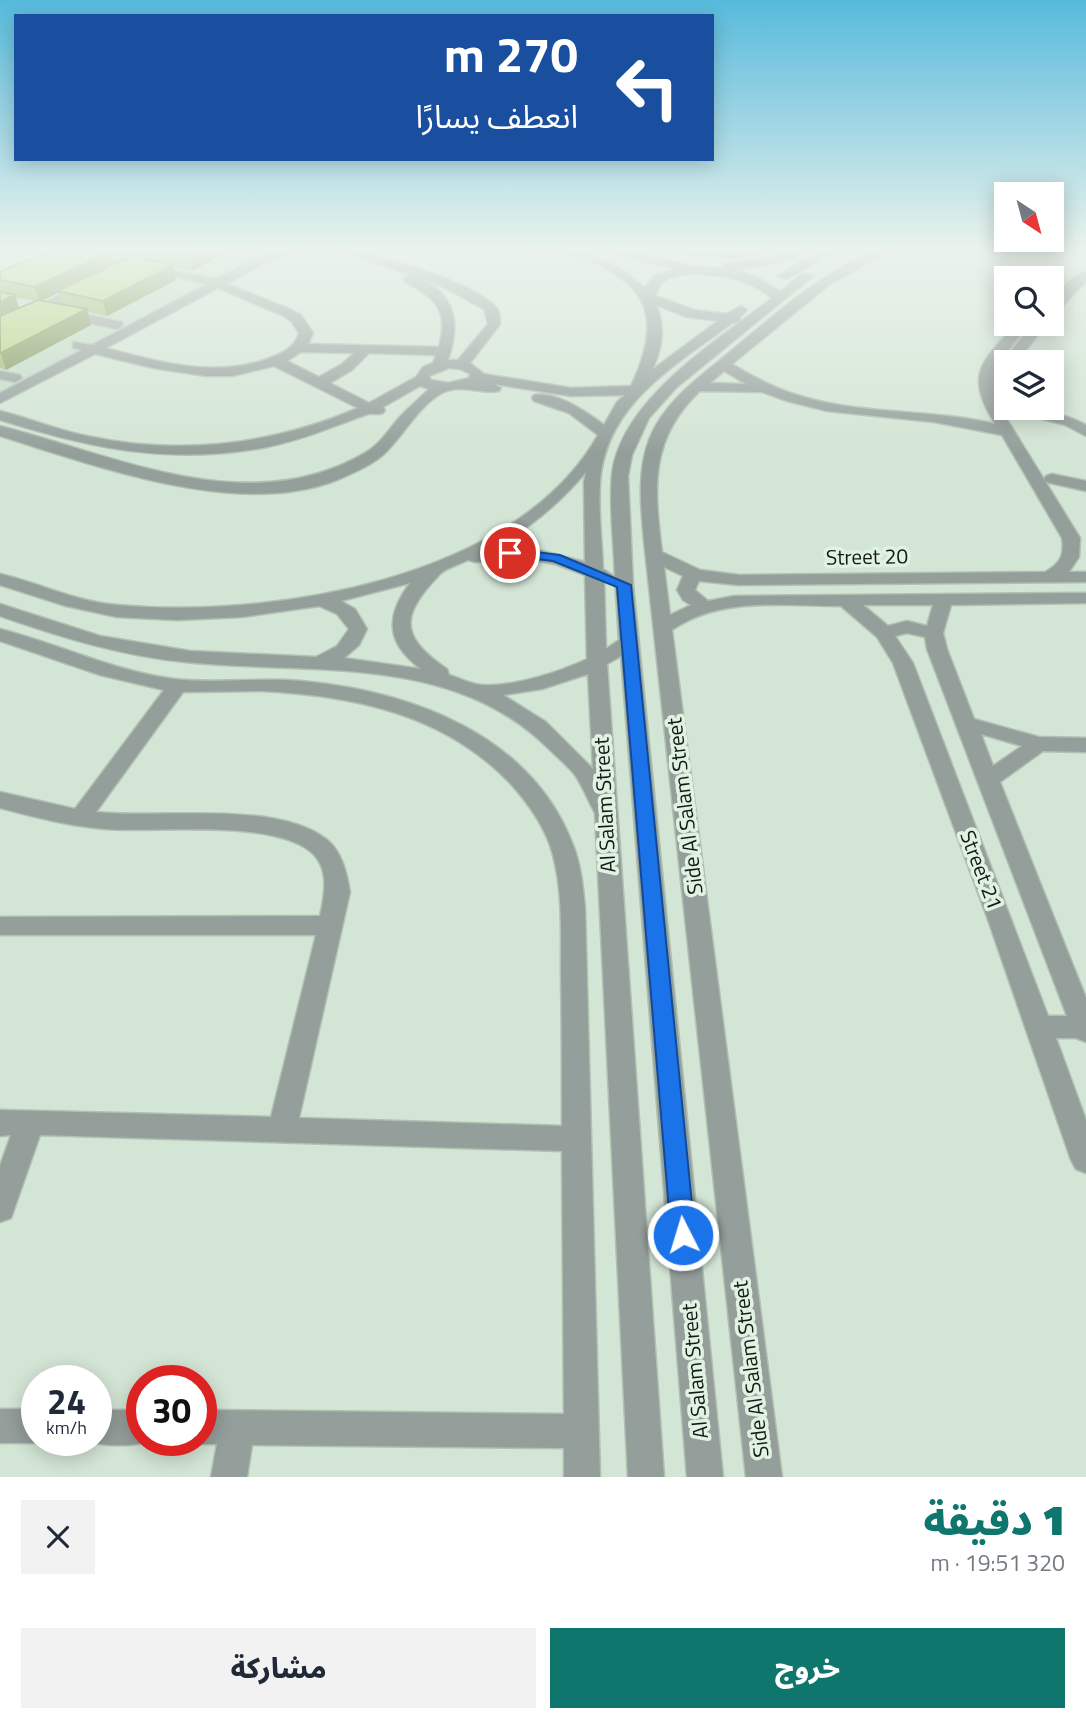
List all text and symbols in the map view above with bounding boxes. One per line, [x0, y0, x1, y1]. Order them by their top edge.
text: 270 m [444, 16, 578, 91]
icon: left [602, 42, 693, 133]
text: انعطف يسارًا [416, 92, 578, 140]
north arrow [994, 182, 1064, 252]
map controls [994, 182, 1064, 420]
button: search [994, 266, 1064, 336]
button: layers [994, 350, 1064, 420]
pin [480, 523, 540, 583]
icon: arrive [491, 534, 529, 572]
street label: Street 20 [826, 539, 908, 573]
street label: Side Al Salam Street [657, 715, 711, 896]
street label: Al Salam Street [584, 736, 624, 874]
street label: Street 21 [952, 825, 1012, 914]
position arrow [646, 1198, 720, 1272]
street label: Side Al Salam Street [723, 1278, 777, 1459]
street label: Al Salam Street [672, 1302, 716, 1440]
speed limit sign: 30 [126, 1365, 217, 1456]
text: 24 [47, 1374, 86, 1428]
text: km/h [46, 1414, 87, 1441]
text: 1 دقيقة [923, 1487, 1065, 1551]
button: close [21, 1500, 95, 1574]
text: 320 m · 19:51 [930, 1545, 1065, 1580]
button: مشاركة [21, 1628, 536, 1708]
button: خروج [550, 1628, 1065, 1708]

